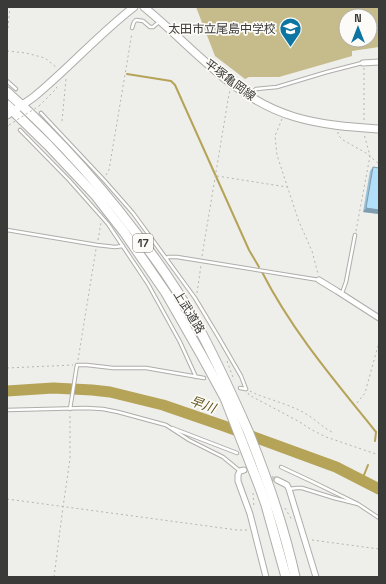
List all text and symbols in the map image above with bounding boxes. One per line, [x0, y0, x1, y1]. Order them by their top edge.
north arrow [338, 8, 378, 48]
text: N [354, 11, 362, 25]
school or university icon: 太田市立尾島中学校 [278, 16, 304, 49]
place label: 太田市立尾島中学校 [168, 21, 276, 37]
street label: 平塚亀岡線 [201, 56, 259, 104]
road number: 17 [133, 234, 153, 252]
street label: 上武道路 [170, 287, 208, 337]
water label: 早川 [188, 392, 220, 418]

